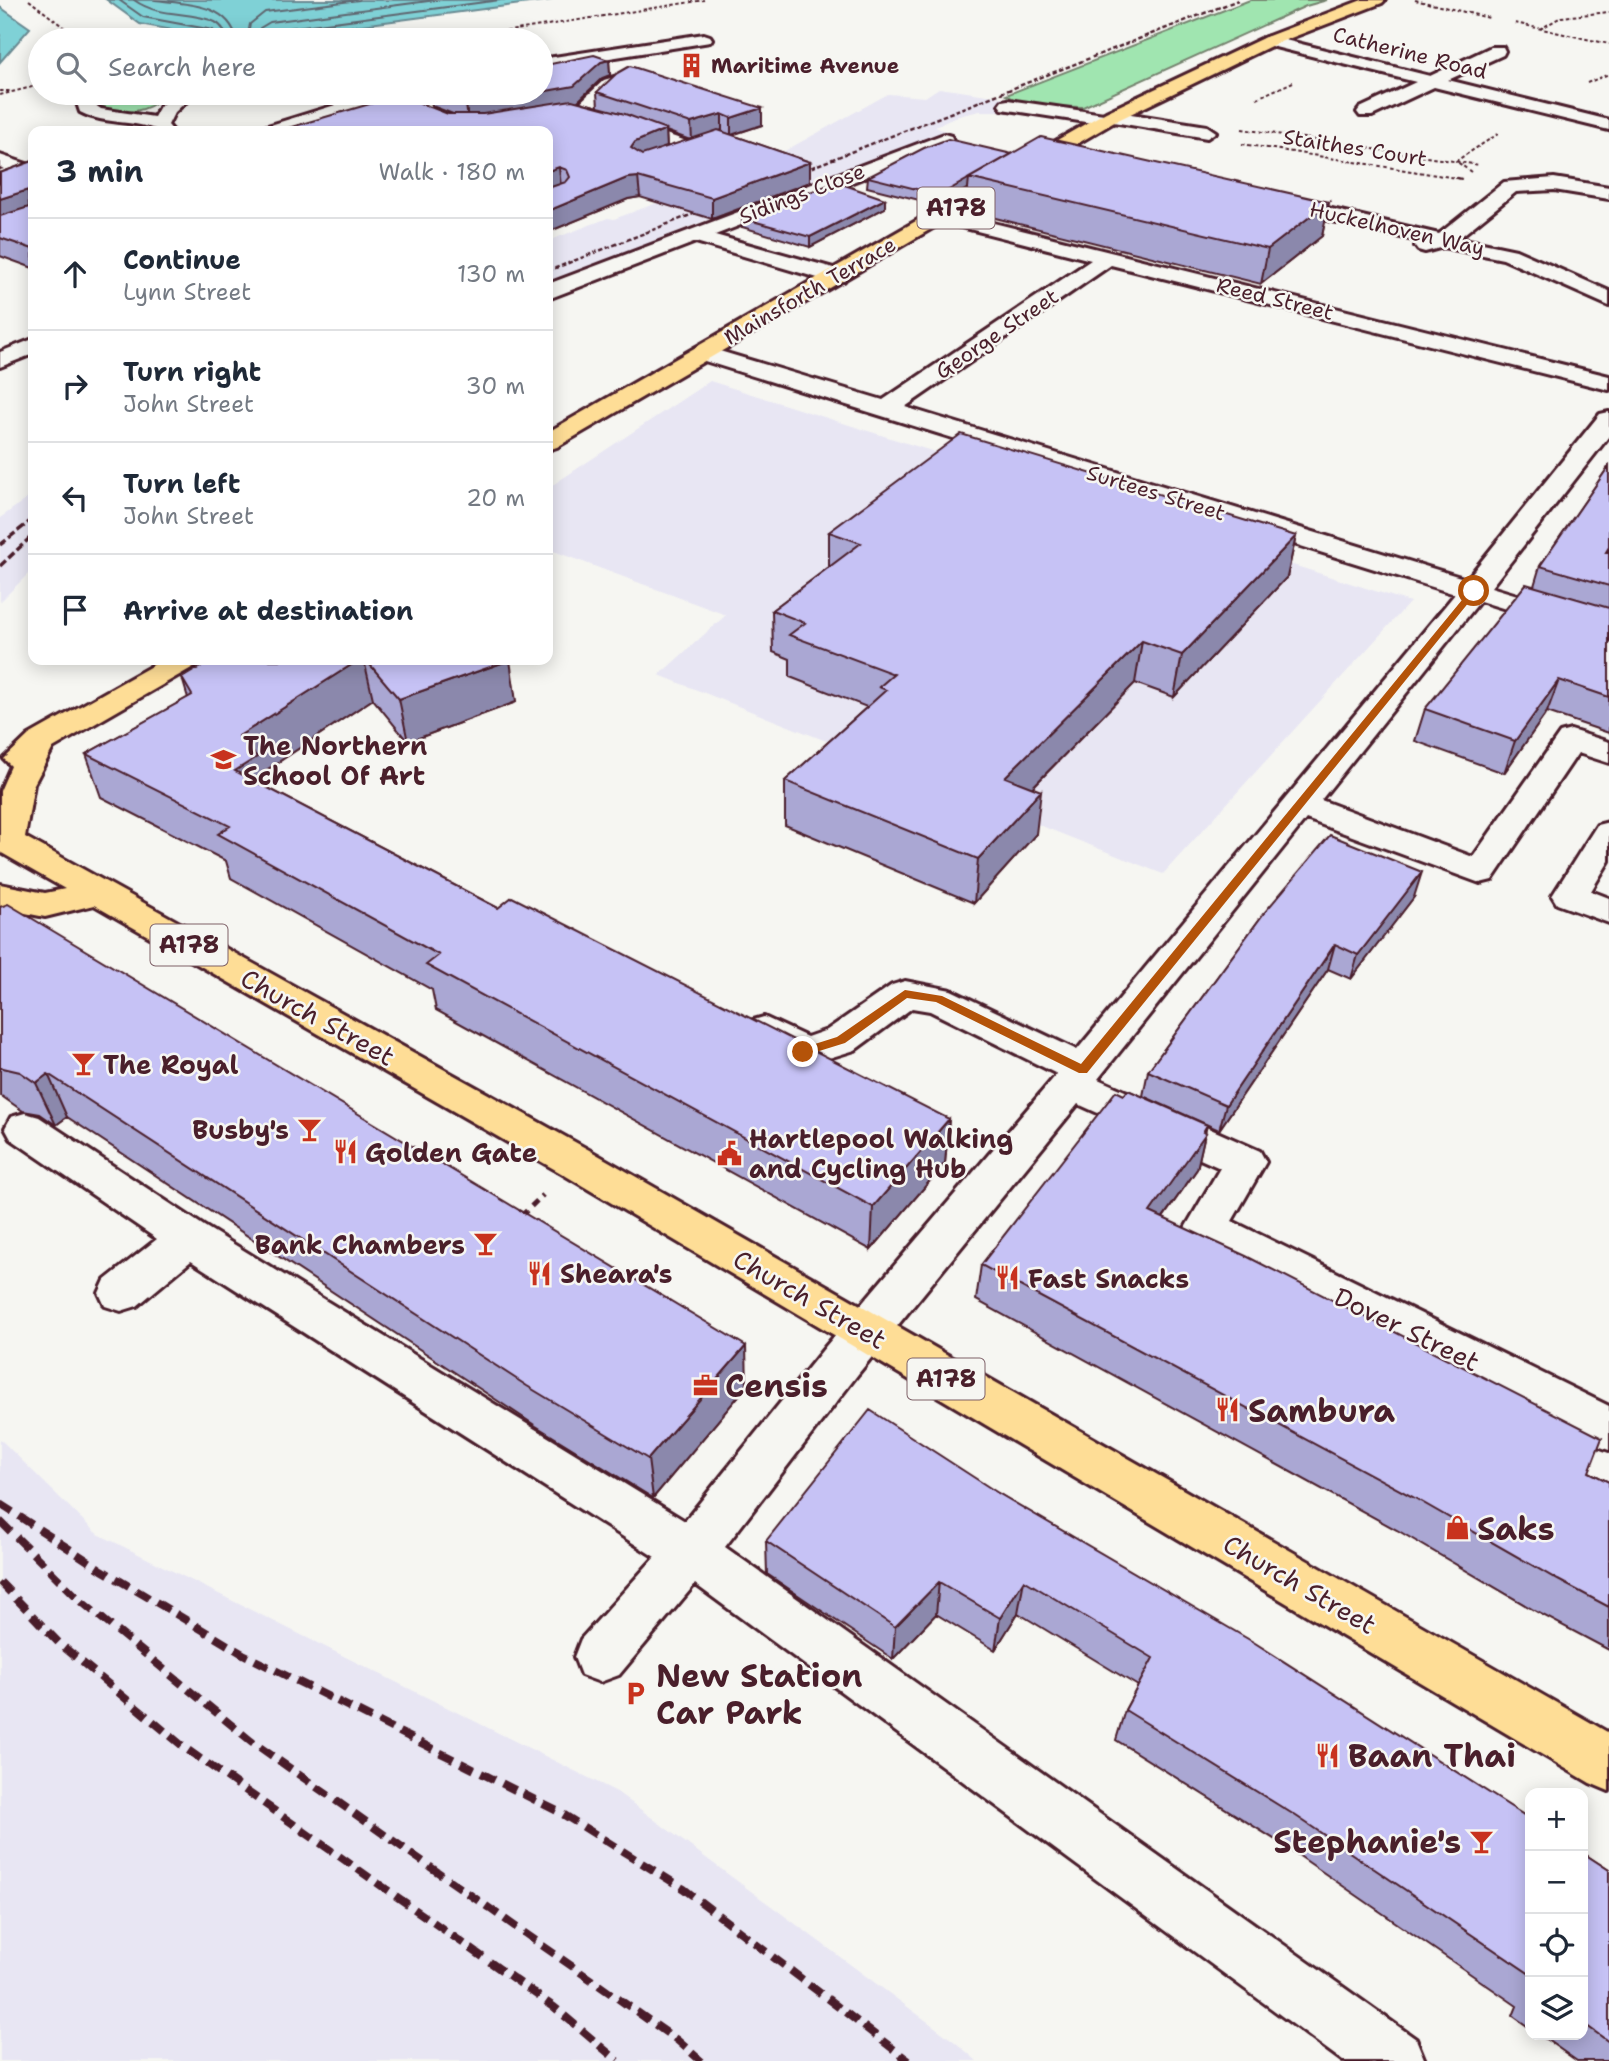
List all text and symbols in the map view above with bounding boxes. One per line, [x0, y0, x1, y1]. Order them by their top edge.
street label: Catherine Road [1330, 20, 1490, 86]
search box [28, 28, 553, 105]
icon: search [52, 48, 90, 86]
text: Search here [108, 49, 257, 84]
building icon: Maritime Avenue [677, 52, 705, 80]
place label: Maritime Avenue [711, 52, 899, 80]
street label: Staithes Court [1281, 123, 1429, 173]
text: 3 min [56, 151, 143, 192]
text: Walk · 180 m [379, 157, 525, 187]
street label: Sidings Close [735, 157, 869, 231]
road number: A178 [918, 188, 995, 229]
street label: Huckelhoven Way [1307, 195, 1487, 263]
street label: Mainsforth Terrace [719, 230, 901, 352]
text: Continue [123, 242, 241, 277]
icon: ahead [56, 255, 94, 293]
text: 130 m [457, 259, 525, 289]
street label: Reed Street [1214, 271, 1336, 327]
text: Lynn Street [123, 277, 251, 307]
street label: George Street [930, 283, 1064, 385]
text: Turn right [123, 354, 261, 389]
icon: right [56, 367, 94, 405]
text: 30 m [466, 371, 525, 401]
text: John Street [123, 389, 254, 419]
street label: Surtees Street [1083, 459, 1229, 527]
text: Turn left [123, 466, 240, 501]
icon: left [56, 479, 94, 517]
text: 20 m [466, 483, 525, 513]
text: John Street [123, 501, 254, 531]
route start [1458, 575, 1489, 606]
icon: arrive [56, 591, 94, 629]
text: Arrive at destination [123, 593, 413, 628]
place label: The Northern School Of Art [243, 728, 427, 793]
school or university icon: The Northern School Of Art [209, 746, 237, 774]
road number: A178 [150, 925, 228, 965]
street label: Church Street [235, 960, 401, 1074]
route end [787, 1036, 818, 1067]
place label: The Royal [103, 1047, 238, 1082]
bar icon: The Royal [69, 1050, 97, 1078]
place label: Busby's [192, 1112, 289, 1147]
bar icon: Busby's [295, 1115, 323, 1143]
place label: Hartlepool Walking and Cycling Hub [749, 1121, 1013, 1186]
place label: Golden Gate [365, 1135, 537, 1170]
restaurant icon: Golden Gate [331, 1138, 359, 1166]
public building icon: Hartlepool Walking and Cycling Hub [715, 1139, 743, 1167]
place label: Bank Chambers [255, 1227, 465, 1262]
bar icon: Bank Chambers [471, 1230, 499, 1258]
street label: Church Street [727, 1241, 893, 1357]
place label: Sheara's [560, 1256, 672, 1291]
restaurant icon: Sheara's [526, 1259, 554, 1287]
place label: Fast Snacks [1028, 1261, 1189, 1296]
restaurant icon: Fast Snacks [994, 1264, 1022, 1292]
street label: Dover Street [1328, 1279, 1486, 1379]
road number: A178 [908, 1358, 984, 1400]
place label: Censis [725, 1364, 828, 1407]
office icon: Censis [691, 1371, 719, 1399]
place label: Sambura [1248, 1389, 1395, 1432]
restaurant icon: Sambura [1214, 1396, 1242, 1424]
place label: Saks [1477, 1507, 1555, 1550]
shop icon: Saks [1443, 1514, 1471, 1542]
street label: Church Street [1217, 1526, 1383, 1642]
place label: New Station Car Park [656, 1654, 863, 1734]
parking icon: New Station Car Park [622, 1679, 650, 1707]
place label: Baan Thai [1348, 1734, 1516, 1777]
restaurant icon: Baan Thai [1314, 1741, 1342, 1769]
map controls [1525, 1788, 1588, 2040]
button: + [1525, 1788, 1588, 1851]
place label: Stephanie's [1273, 1820, 1461, 1863]
bar icon: Stephanie's [1467, 1827, 1495, 1855]
button: − [1525, 1851, 1588, 1914]
button: locate [1525, 1914, 1588, 1977]
button: layers [1525, 1977, 1588, 2040]

